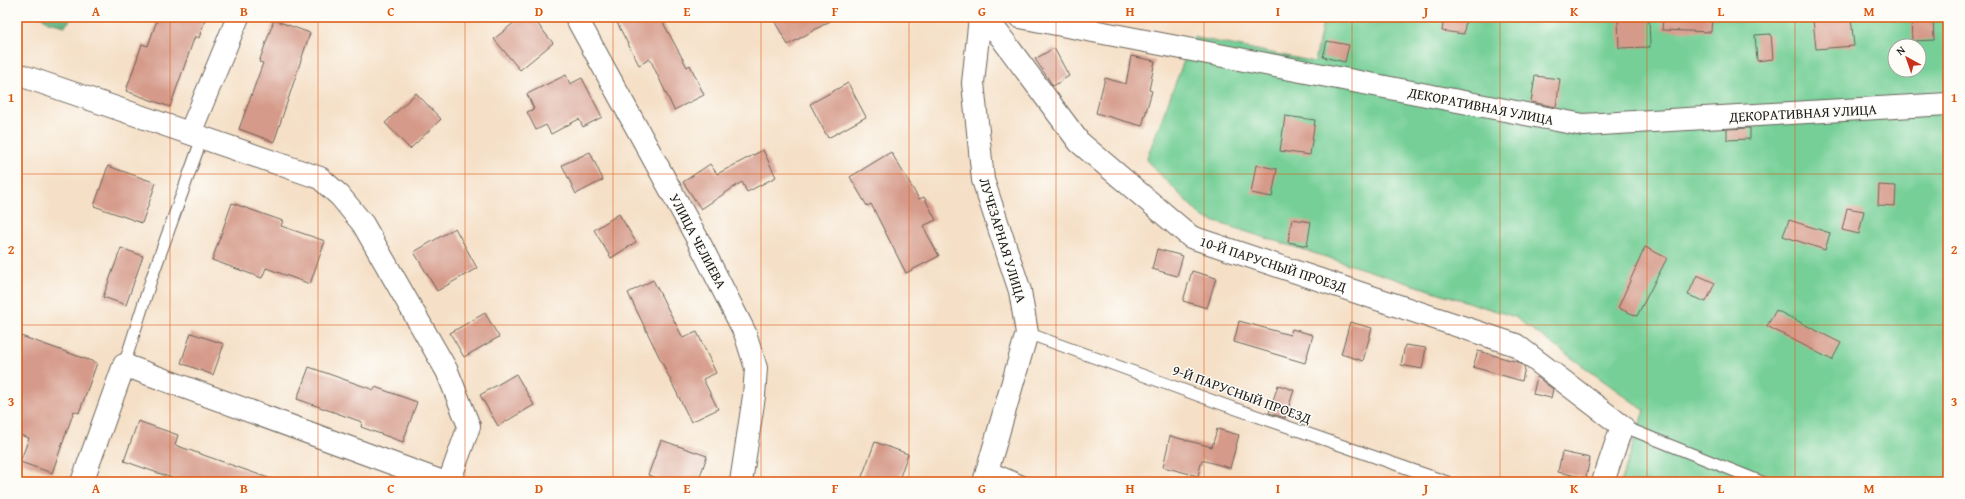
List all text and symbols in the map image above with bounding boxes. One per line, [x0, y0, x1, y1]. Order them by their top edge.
text: A [92, 2, 101, 21]
text: B [240, 2, 248, 21]
text: C [387, 2, 395, 21]
text: D [535, 2, 543, 21]
text: E [684, 2, 691, 21]
text: F [832, 2, 839, 21]
text: G [978, 2, 986, 21]
text: H [1125, 2, 1135, 21]
text: I [1276, 2, 1280, 21]
text: J [1422, 2, 1429, 21]
text: K [1570, 2, 1579, 21]
text: L [1718, 2, 1725, 21]
text: M [1863, 2, 1875, 21]
north arrow [1887, 38, 1927, 78]
text: N [1893, 41, 1909, 59]
street label: ДЕКОРАТИВНАЯ УЛИЦА [1406, 82, 1556, 130]
text: 1 [8, 88, 14, 107]
text: 1 [1951, 88, 1957, 107]
street label: ДЕКОРАТИВНАЯ УЛИЦА [1728, 99, 1878, 127]
street label: ЛУЧЕЗАРНАЯ УЛИЦА [974, 175, 1032, 305]
street label: УЛИЦА ЧЕЛИЕВА [665, 190, 732, 292]
street label: 10-Й ПАРУСНЫЙ ПРОЕЗД [1197, 231, 1349, 297]
text: 2 [8, 240, 15, 259]
text: 2 [1951, 240, 1958, 259]
street label: 9-Й ПАРУСНЫЙ ПРОЕЗД [1170, 360, 1314, 428]
text: 3 [8, 392, 14, 411]
text: 3 [1951, 392, 1957, 411]
text: A [92, 479, 101, 498]
text: B [240, 479, 248, 498]
text: C [387, 479, 395, 498]
text: D [535, 479, 543, 498]
text: E [684, 479, 691, 498]
text: F [832, 479, 839, 498]
text: G [978, 479, 986, 498]
text: H [1125, 479, 1135, 498]
text: I [1276, 479, 1280, 498]
text: J [1422, 479, 1429, 498]
text: K [1570, 479, 1579, 498]
text: L [1718, 479, 1725, 498]
text: M [1863, 479, 1875, 498]

